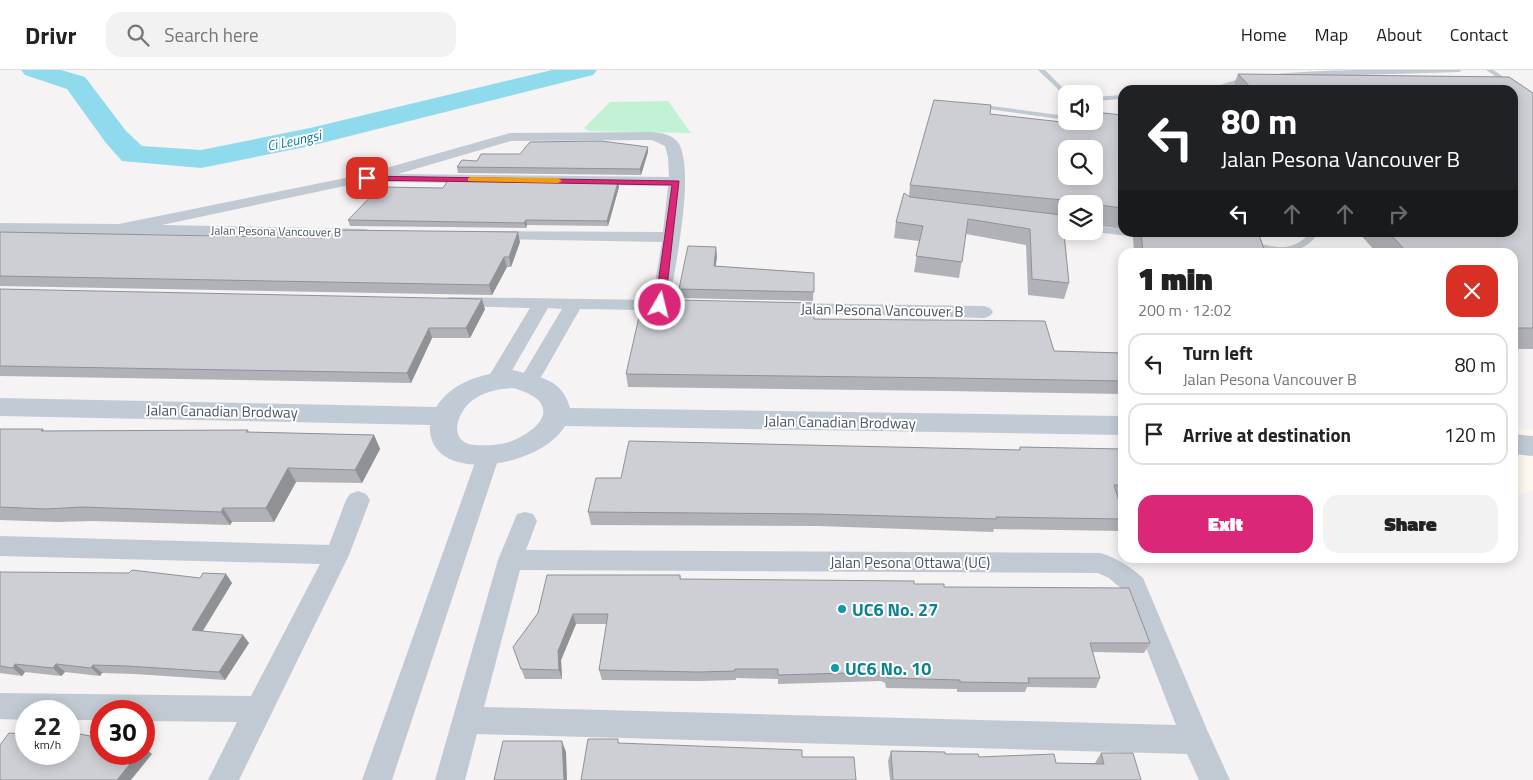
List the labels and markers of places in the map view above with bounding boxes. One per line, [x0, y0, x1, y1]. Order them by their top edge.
pin [346, 157, 388, 199]
place label: UC6 No. 27 [852, 596, 938, 623]
marker: UC6 No. 27 [836, 603, 848, 615]
place label: UC6 No. 10 [845, 655, 931, 682]
marker: UC6 No. 10 [829, 662, 841, 674]

